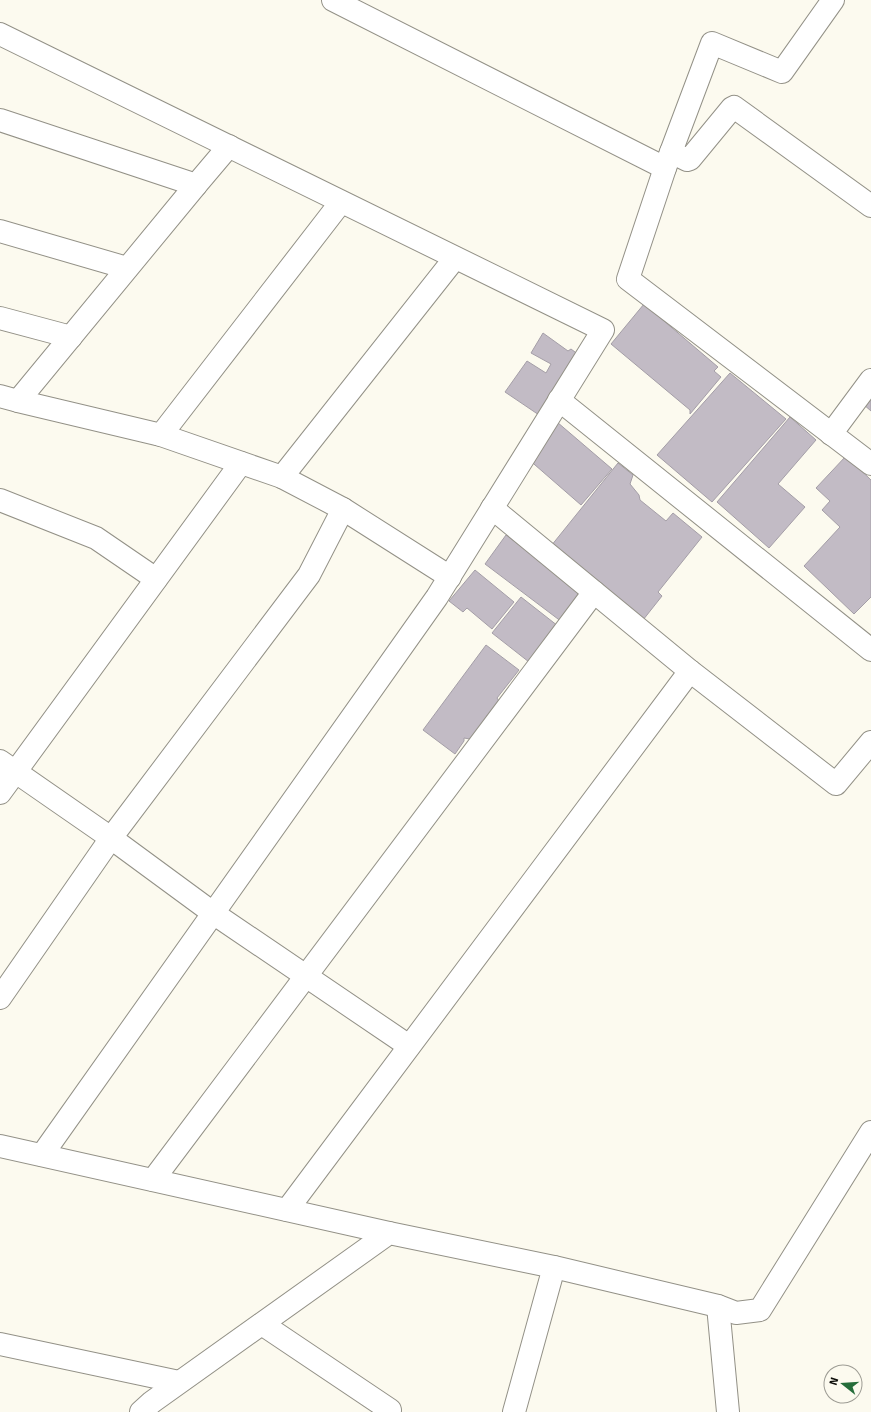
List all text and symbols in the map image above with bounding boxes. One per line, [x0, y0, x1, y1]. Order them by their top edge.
north arrow [823, 1364, 863, 1404]
text: N [827, 1376, 841, 1387]

